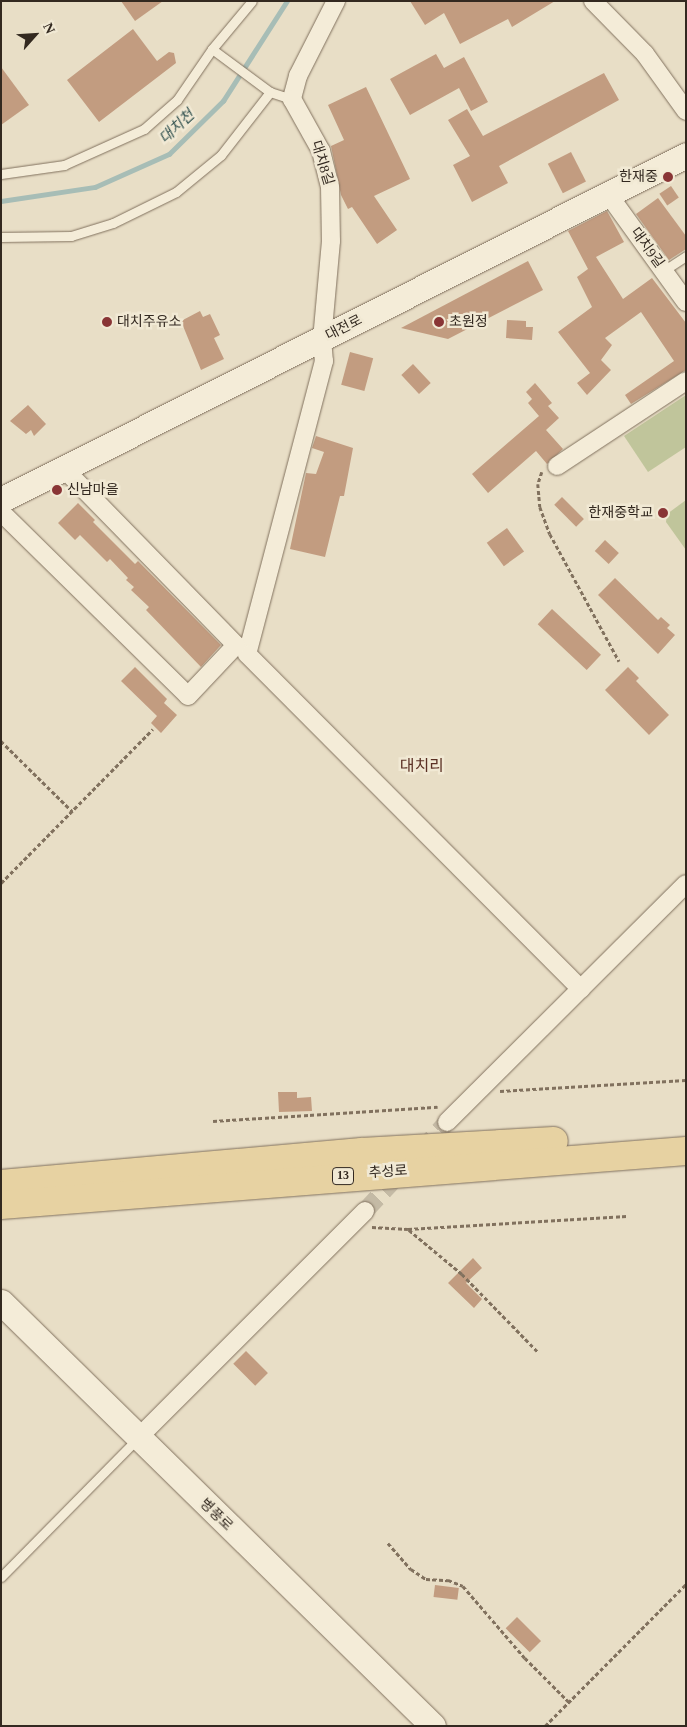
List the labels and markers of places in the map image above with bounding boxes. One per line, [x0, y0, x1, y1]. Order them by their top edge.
place label: 한재중 [619, 169, 658, 185]
marker: 한재중 [662, 171, 674, 183]
place label: 대치주유소 [117, 314, 181, 330]
place label: 초원정 [449, 314, 488, 330]
marker: 대치주유소 [101, 316, 113, 328]
marker: 초원정 [433, 316, 445, 328]
place label: 신남마을 [67, 482, 119, 498]
marker: 신남마을 [51, 484, 63, 496]
place label: 한재중학교 [589, 505, 653, 521]
marker: 한재중학교 [657, 507, 669, 519]

